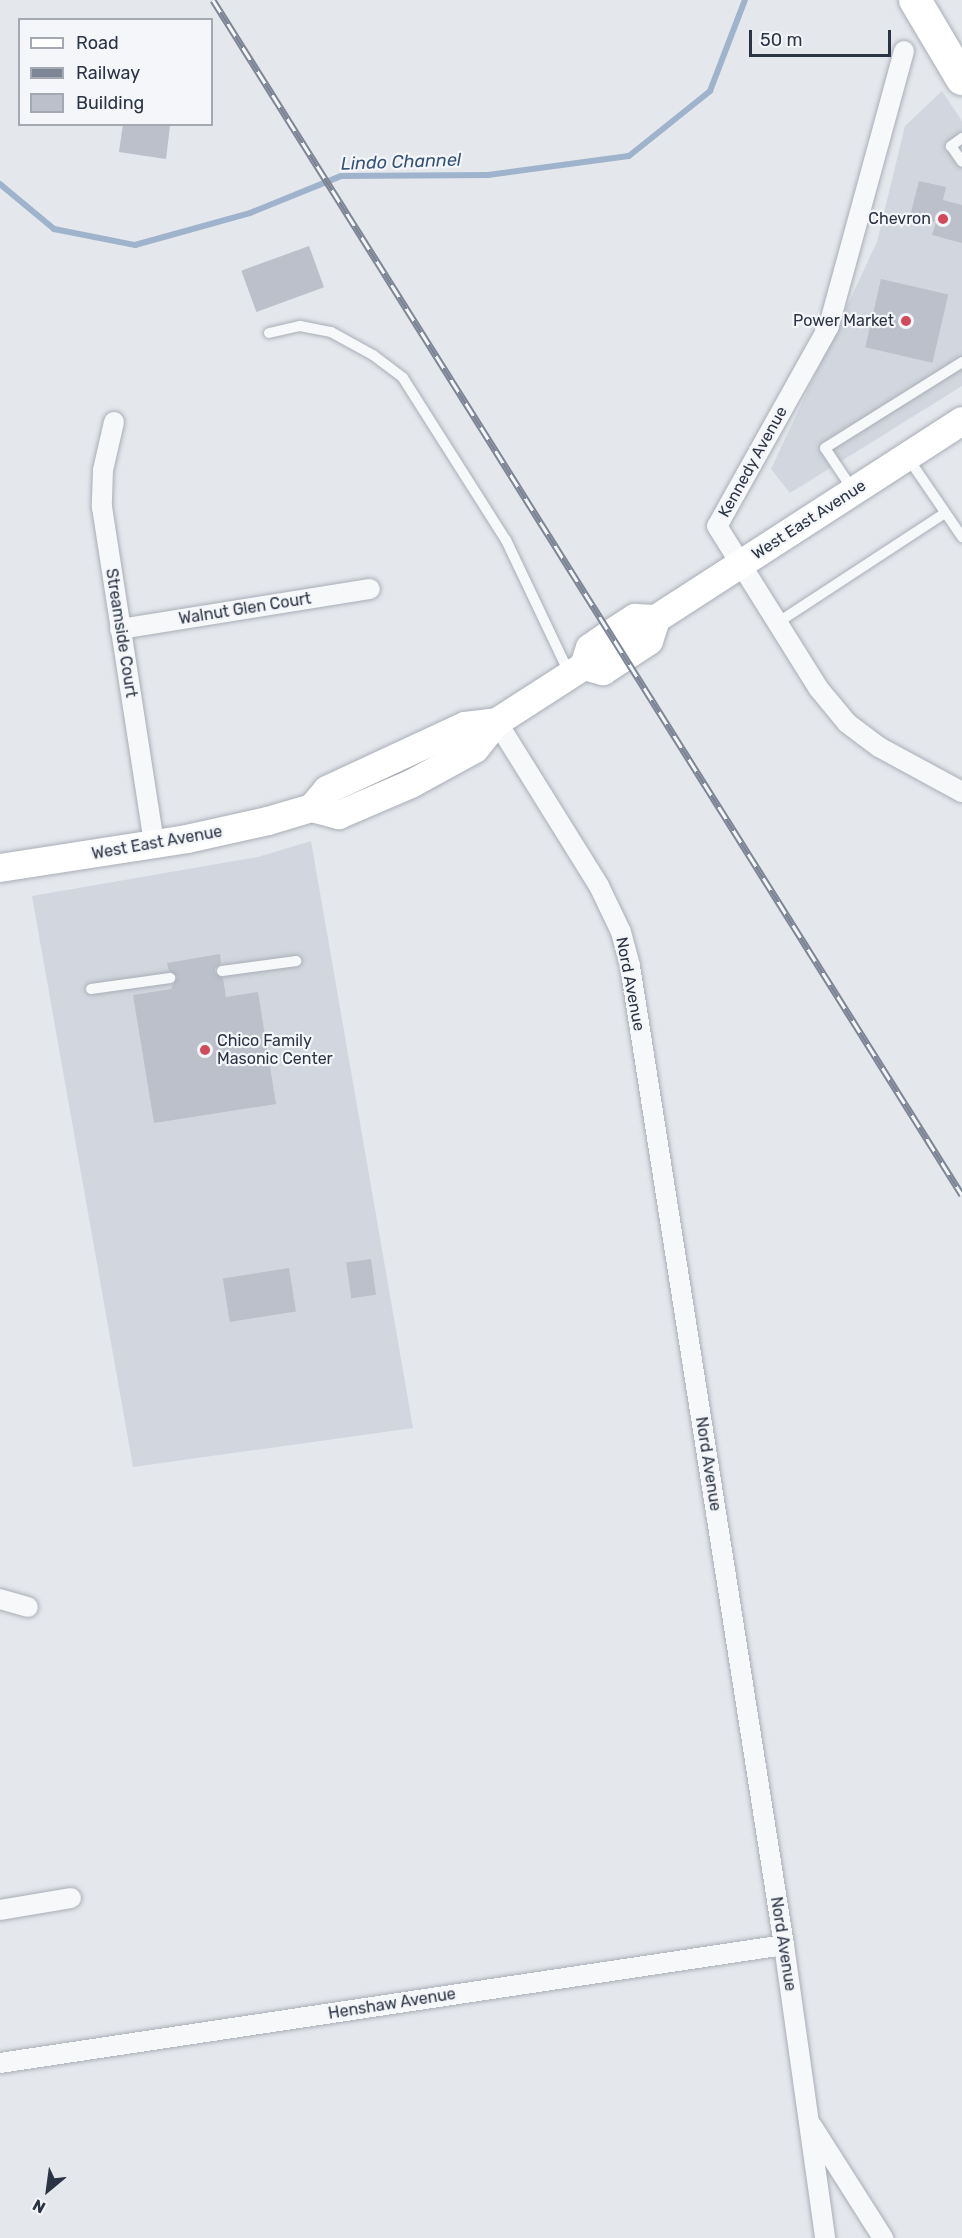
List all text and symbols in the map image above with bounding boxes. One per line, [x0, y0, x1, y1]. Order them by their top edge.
legend [18, 18, 213, 126]
scale bar [752, 18, 894, 56]
text: 50 m [760, 29, 803, 51]
text: Road [76, 32, 119, 54]
text: Railway [76, 62, 140, 84]
text: Building [76, 92, 144, 114]
water label: Lindo Channel [340, 149, 462, 175]
place label: Chevron [868, 209, 931, 229]
marker: Chevron [936, 212, 950, 226]
place label: Power Market [793, 311, 894, 331]
marker: Power Market [899, 314, 913, 328]
street label: Kennedy Avenue [714, 403, 792, 521]
street label: West East Avenue [748, 476, 870, 564]
street label: Streamside Court [101, 567, 141, 699]
street label: Walnut Glen Court [177, 589, 313, 629]
street label: West East Avenue [90, 822, 224, 864]
street label: Nord Avenue [611, 935, 649, 1033]
place label: Chico Family Masonic Center [217, 1031, 333, 1069]
marker: Chico Family Masonic Center [198, 1043, 212, 1057]
street label: Nord Avenue [691, 1415, 725, 1513]
street label: Nord Avenue [766, 1895, 800, 1993]
street label: Henshaw Avenue [327, 1984, 457, 2024]
north arrow [18, 2160, 78, 2220]
text: N [29, 2195, 49, 2217]

